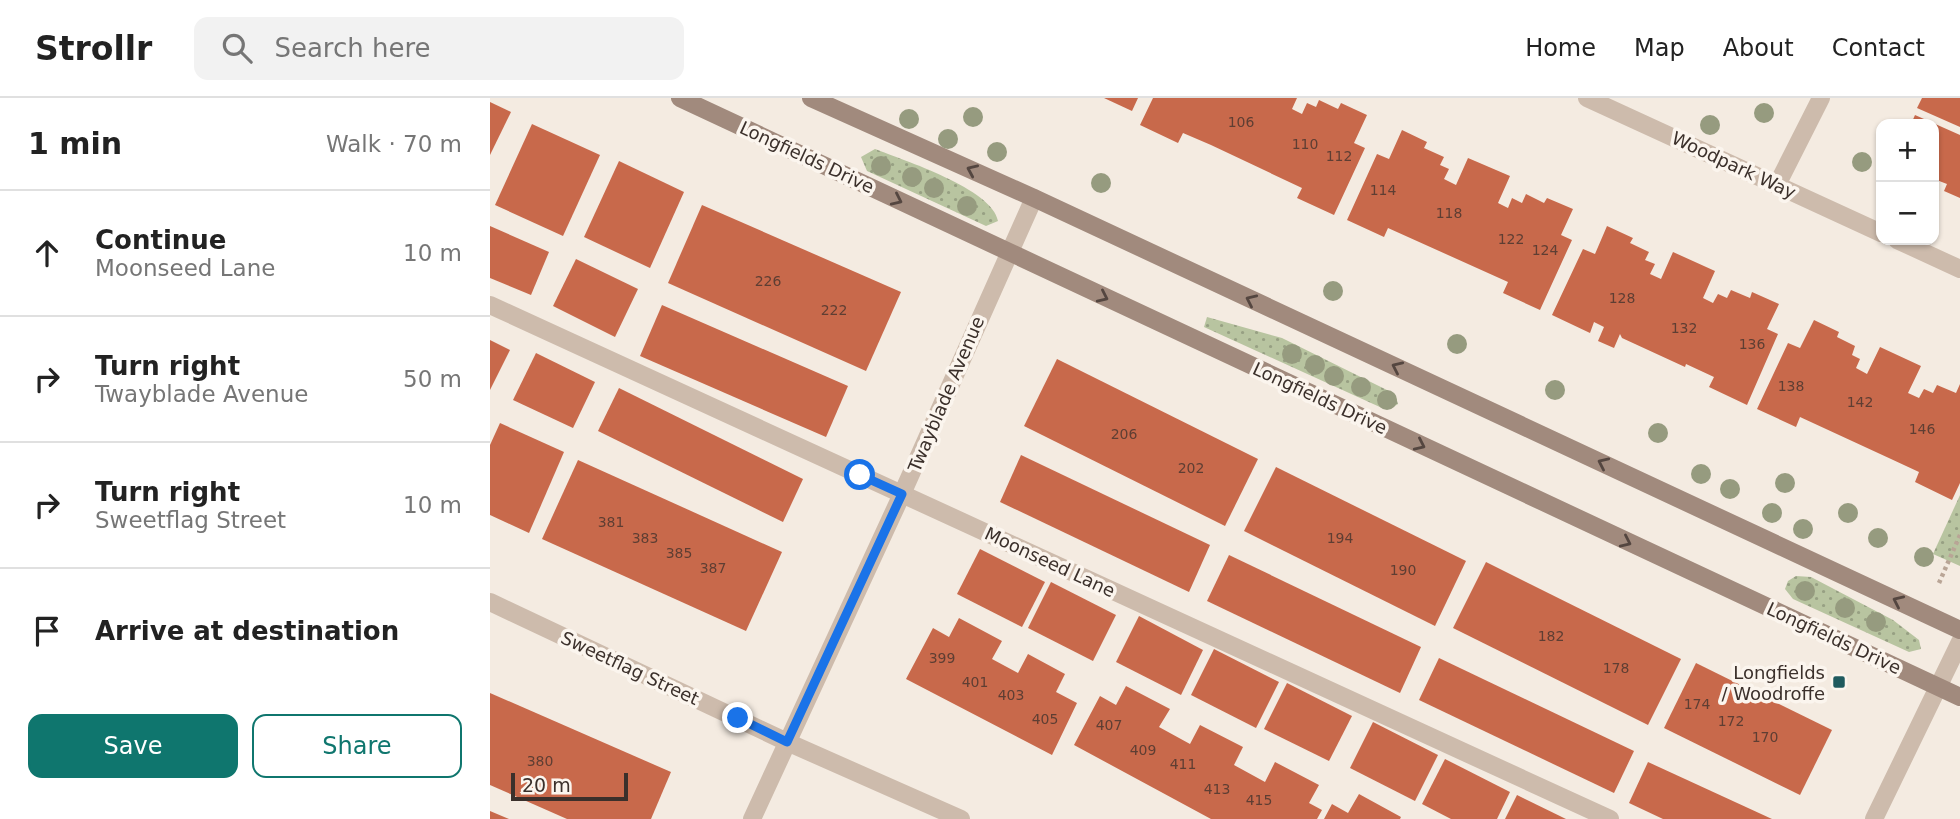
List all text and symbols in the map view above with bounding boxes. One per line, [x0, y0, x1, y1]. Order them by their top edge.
search box [194, 17, 684, 80]
text: Strollr [35, 29, 152, 68]
icon: search [218, 29, 256, 67]
text: Search here [274, 33, 431, 63]
text: Home [1525, 34, 1596, 62]
text: Map [1634, 34, 1685, 62]
text: About [1723, 34, 1794, 62]
text: Contact [1832, 34, 1925, 62]
house number: 106 [1228, 114, 1254, 130]
street label: Longfields Drive [737, 117, 877, 197]
map controls [1876, 119, 1939, 245]
button: + [1876, 119, 1939, 182]
text: 1 min [28, 126, 122, 161]
street label: Woodpark Way [1669, 127, 1800, 203]
text: Walk · 70 m [326, 131, 462, 157]
house number: 110 [1292, 136, 1318, 152]
house number: 112 [1326, 148, 1352, 164]
one-way arrow [966, 164, 979, 178]
house number: 114 [1370, 182, 1396, 198]
button: − [1876, 182, 1939, 245]
one-way arrow [890, 192, 902, 206]
house number: 118 [1436, 205, 1462, 221]
text: Continue [95, 225, 226, 255]
house number: 122 [1498, 231, 1524, 247]
icon: ahead [28, 234, 66, 272]
text: 10 m [403, 240, 462, 266]
house number: 124 [1532, 242, 1558, 258]
text: Moonseed Lane [95, 255, 275, 281]
house number: 226 [755, 273, 781, 289]
one-way arrow [1096, 289, 1108, 303]
house number: 128 [1609, 290, 1635, 306]
one-way arrow [1246, 294, 1259, 308]
house number: 222 [821, 302, 847, 318]
street label: Twayblade Avenue [903, 313, 988, 476]
house number: 132 [1671, 320, 1697, 336]
house number: 136 [1739, 336, 1765, 352]
text: Turn right [95, 351, 240, 381]
street label: Longfields Drive [1250, 358, 1390, 438]
icon: right [28, 360, 66, 398]
one-way arrow [1392, 362, 1404, 376]
text: 50 m [403, 366, 462, 392]
house number: 138 [1778, 378, 1804, 394]
text: Twayblade Avenue [95, 381, 308, 407]
house number: 142 [1847, 394, 1873, 410]
house number: 146 [1909, 421, 1935, 437]
house number: 206 [1111, 426, 1137, 442]
one-way arrow [1413, 437, 1425, 451]
one-way arrow [1598, 458, 1610, 472]
route start [844, 459, 875, 490]
house number: 202 [1178, 460, 1204, 476]
text: Turn right [95, 477, 240, 507]
icon: right [28, 486, 66, 524]
text: 10 m [403, 492, 462, 518]
text: Sweetflag Street [95, 507, 286, 533]
house number: 381 [598, 514, 624, 530]
street label: Moonseed Lane [982, 523, 1118, 601]
house number: 383 [632, 530, 658, 546]
house number: 194 [1327, 530, 1353, 546]
one-way arrow [1619, 533, 1631, 547]
house number: 385 [666, 545, 692, 561]
house number: 387 [700, 560, 726, 576]
house number: 190 [1390, 562, 1416, 578]
one-way arrow [1893, 595, 1905, 609]
street label: Longfields Drive [1764, 598, 1904, 678]
icon: arrive [28, 612, 66, 650]
text: Arrive at destination [95, 616, 399, 646]
street label: Sweetflag Street [558, 627, 702, 709]
house number: 182 [1538, 628, 1564, 644]
house number: 399 [929, 650, 955, 666]
house number: 178 [1603, 660, 1629, 676]
place label: Longfields / Woodroffe [1722, 662, 1825, 704]
house number: 401 [962, 674, 988, 690]
marker: Longfields / Woodroffe [1831, 674, 1847, 690]
house number: 403 [998, 687, 1024, 703]
house number: 174 [1684, 696, 1710, 712]
route end [722, 702, 753, 733]
house number: 405 [1032, 711, 1058, 727]
house number: 172 [1718, 713, 1744, 729]
button: Save [28, 714, 238, 778]
button: Share [252, 714, 462, 778]
house number: 407 [1096, 717, 1122, 733]
house number: 170 [1752, 729, 1778, 745]
house number: 409 [1130, 742, 1156, 758]
house number: 380 [527, 753, 553, 769]
house number: 411 [1170, 756, 1196, 772]
scale bar [511, 770, 628, 802]
text: 20 m [522, 774, 571, 796]
house number: 413 [1204, 781, 1230, 797]
house number: 415 [1246, 792, 1272, 808]

